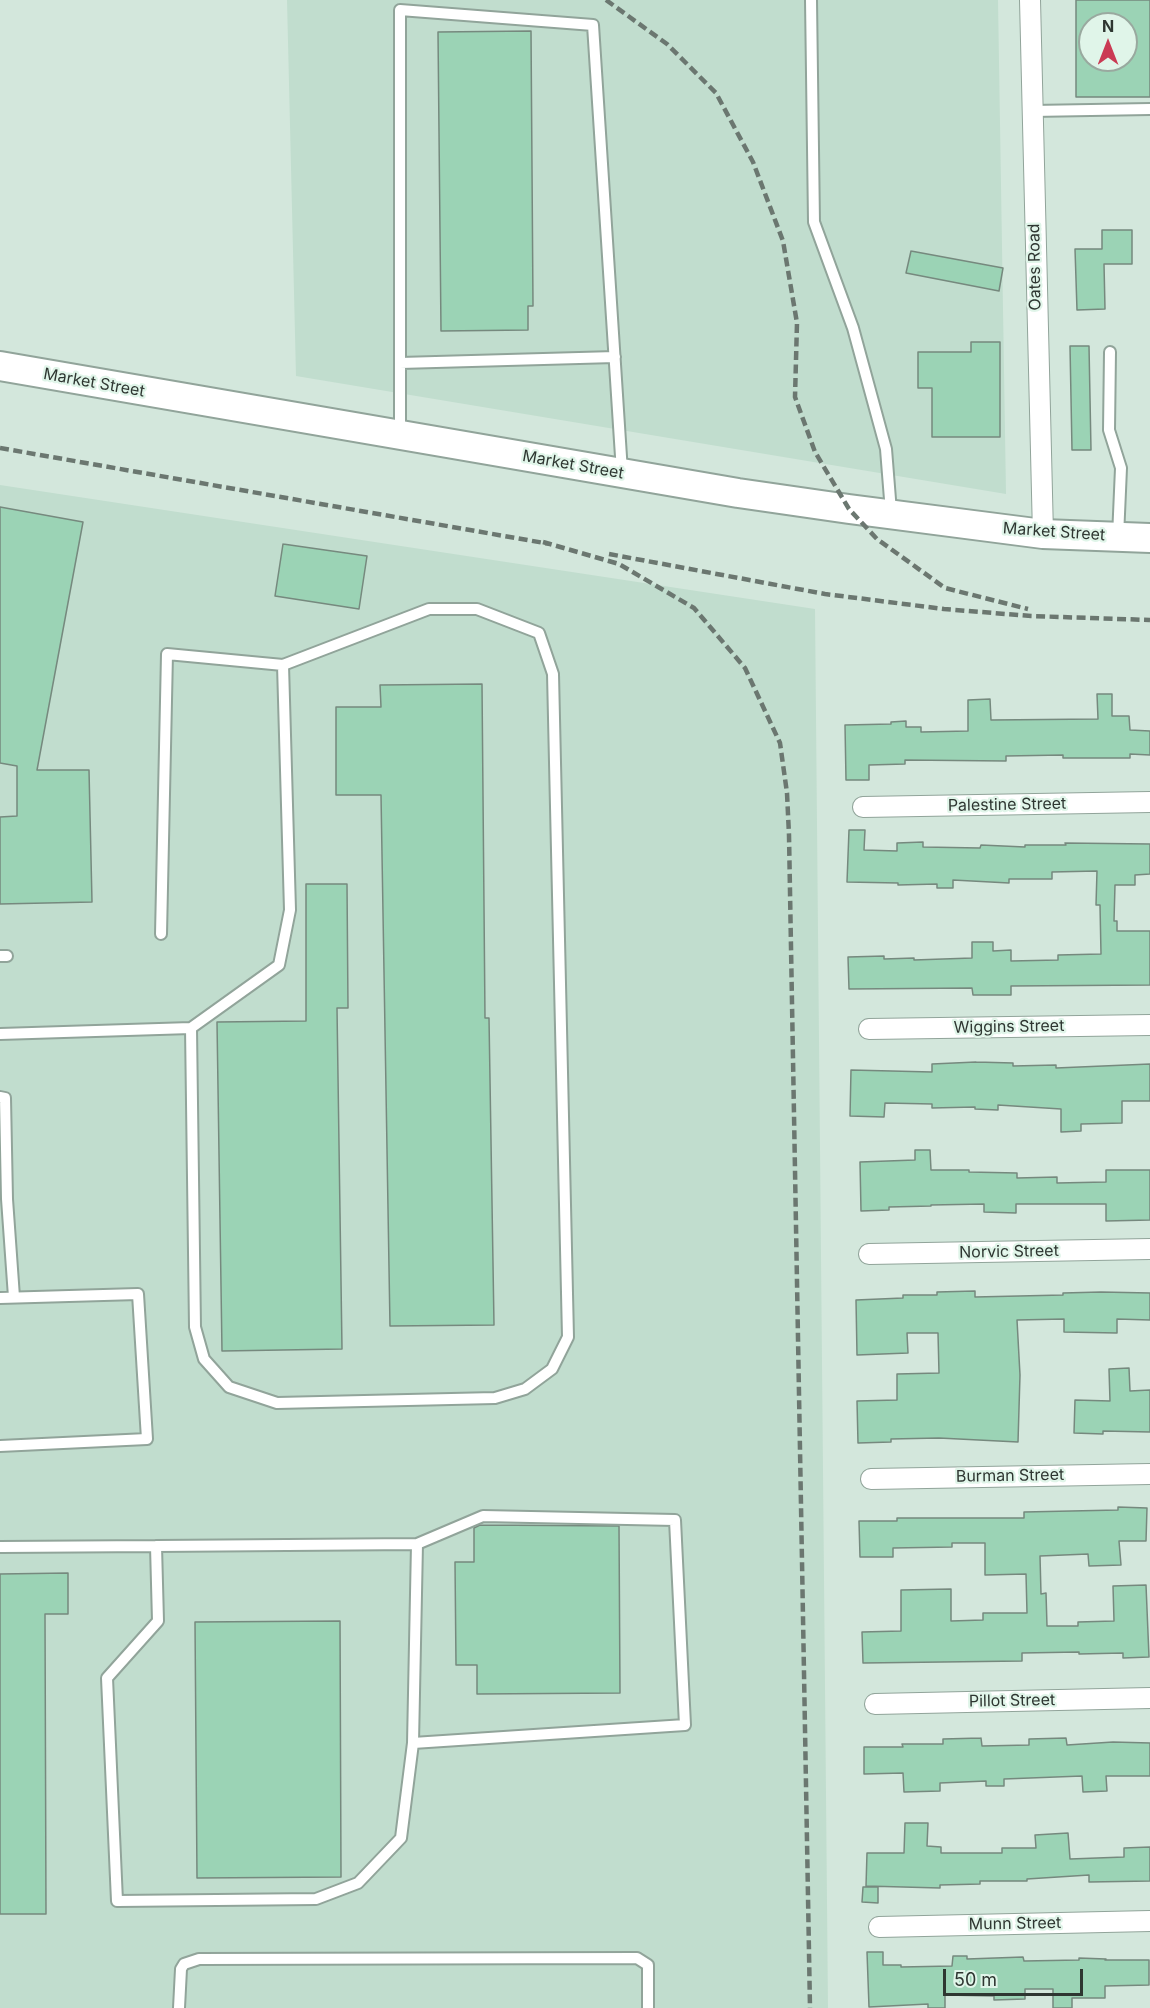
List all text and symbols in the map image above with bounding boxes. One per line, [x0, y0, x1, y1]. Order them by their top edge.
north arrow [1078, 12, 1138, 72]
text: N [1102, 16, 1114, 36]
street label: Oates Road [1025, 223, 1045, 311]
street label: Market Street [42, 365, 146, 401]
street label: Market Street [521, 447, 625, 483]
street label: Market Street [1002, 519, 1106, 545]
street label: Palestine Street [948, 794, 1066, 816]
street label: Wiggins Street [953, 1016, 1065, 1038]
street label: Norvic Street [959, 1242, 1059, 1262]
street label: Burman Street [956, 1465, 1064, 1487]
street label: Pillot Street [969, 1691, 1055, 1711]
street label: Munn Street [969, 1914, 1061, 1934]
scale bar [946, 1957, 1086, 1995]
text: 50 m [954, 1969, 997, 1990]

